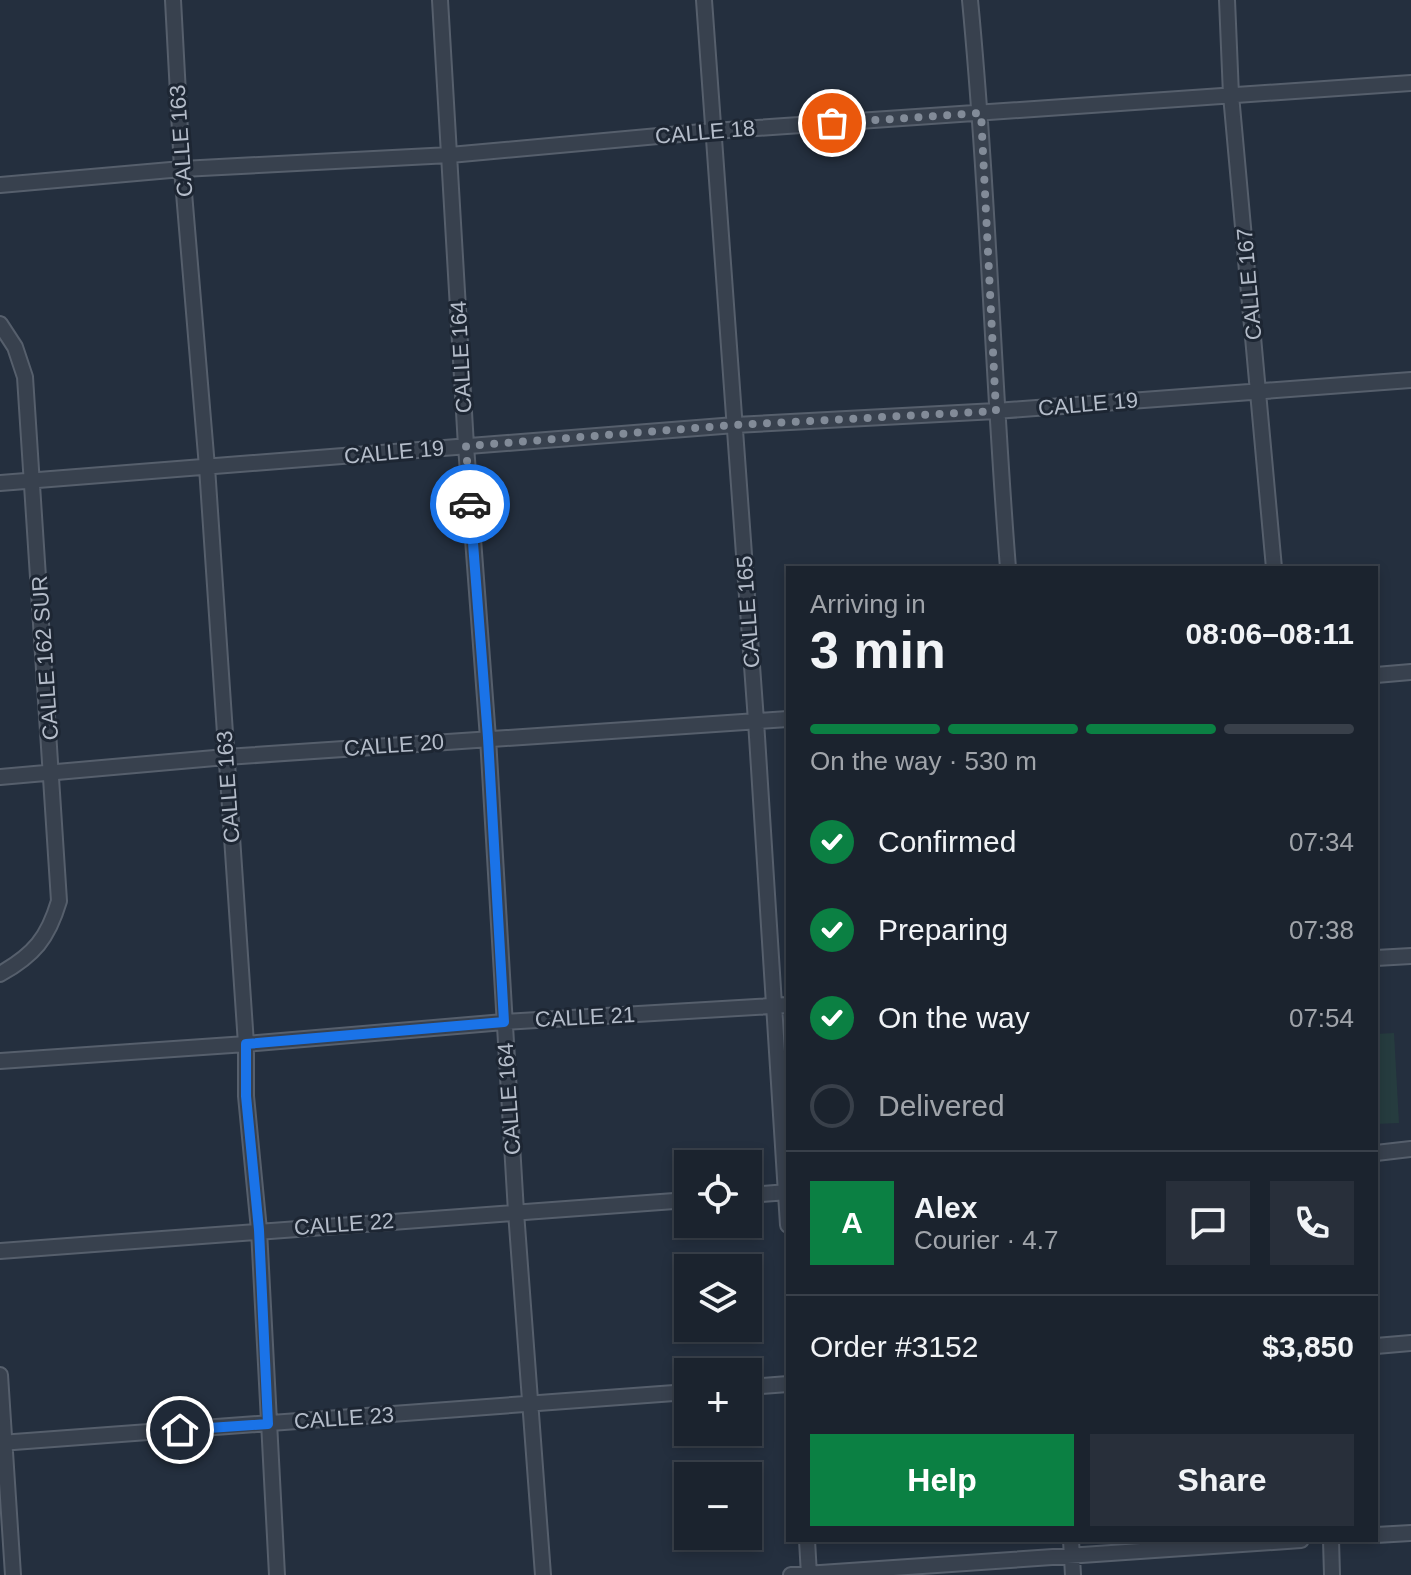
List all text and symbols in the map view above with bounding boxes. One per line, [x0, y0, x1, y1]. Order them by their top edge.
street label: CALLE 163 [165, 84, 197, 198]
pin [798, 89, 866, 157]
icon: bag [810, 101, 854, 145]
street label: CALLE 18 [654, 115, 756, 149]
street label: CALLE 167 [1232, 227, 1266, 341]
street label: CALLE 164 [446, 300, 476, 414]
street label: CALLE 19 [1037, 387, 1139, 421]
street label: CALLE 19 [343, 435, 445, 469]
courier [430, 464, 510, 544]
icon: car [448, 482, 492, 526]
street label: CALLE 165 [732, 555, 764, 669]
street label: CALLE 162 SUR [27, 575, 63, 741]
text: Arriving in [810, 589, 926, 619]
text: 08:06–08:11 [1186, 617, 1354, 650]
text: 3 min [810, 621, 946, 679]
street label: CALLE 20 [343, 729, 445, 761]
street label: CALLE 163 [212, 730, 244, 844]
text: On the way · 530 m [810, 746, 1037, 776]
icon: check [810, 820, 854, 864]
text: Confirmed [878, 825, 1016, 858]
text: 07:34 [1289, 827, 1354, 857]
icon: check [810, 908, 854, 952]
text: Preparing [878, 913, 1008, 946]
text: 07:38 [1289, 915, 1354, 945]
icon: check [810, 996, 854, 1040]
text: On the way [878, 1001, 1030, 1034]
street label: CALLE 21 [534, 1002, 636, 1032]
text: 07:54 [1289, 1003, 1354, 1033]
street label: CALLE 164 [493, 1042, 525, 1156]
text: Delivered [878, 1089, 1005, 1122]
map controls [674, 1150, 762, 1550]
button: locate [674, 1150, 762, 1238]
button: chat [1166, 1181, 1250, 1265]
button: phone [1270, 1181, 1354, 1265]
text: Alex [914, 1191, 977, 1224]
text: A [841, 1206, 863, 1239]
street label: CALLE 22 [293, 1208, 395, 1240]
text: Courier · 4.7 [914, 1225, 1059, 1255]
button: layers [674, 1254, 762, 1342]
text: Order #3152 [810, 1330, 978, 1363]
text: $3,850 [1262, 1330, 1354, 1363]
button: + [674, 1358, 762, 1446]
pin [146, 1396, 214, 1464]
street label: CALLE 23 [293, 1402, 395, 1434]
icon: home [158, 1408, 202, 1452]
button: Help [810, 1434, 1074, 1526]
button: Share [1090, 1434, 1354, 1526]
button: − [674, 1462, 762, 1550]

